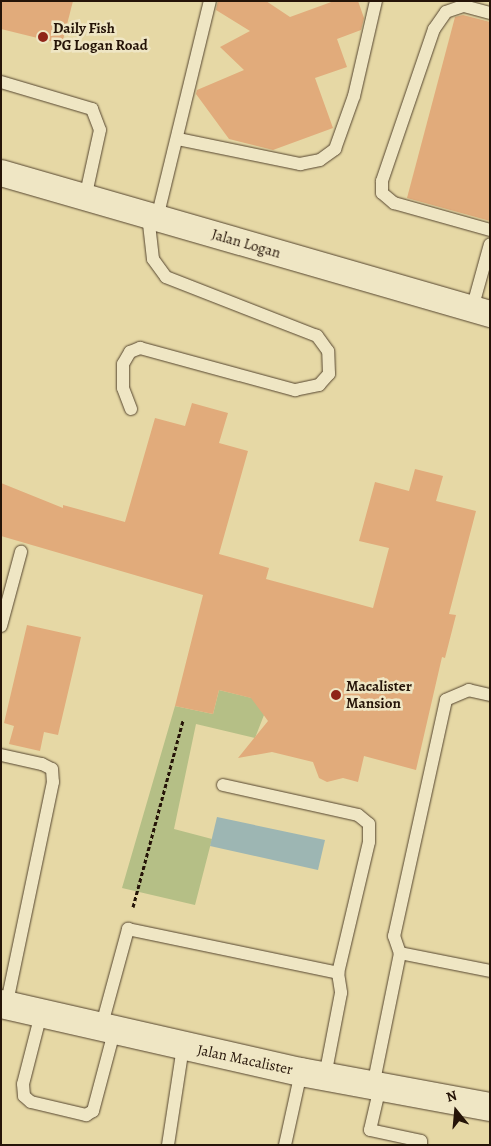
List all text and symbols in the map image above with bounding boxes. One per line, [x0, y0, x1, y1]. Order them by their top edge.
place label: Daily Fish PG Logan Road [53, 19, 148, 54]
marker: Daily Fish PG Logan Road [37, 31, 49, 43]
street label: Jalan Logan [209, 226, 283, 262]
place label: Macalister Mansion [346, 677, 412, 712]
marker: Macalister Mansion [330, 689, 342, 701]
street label: Jalan Macalister [196, 1041, 294, 1079]
north arrow [431, 1086, 481, 1136]
text: N [444, 1086, 459, 1107]

